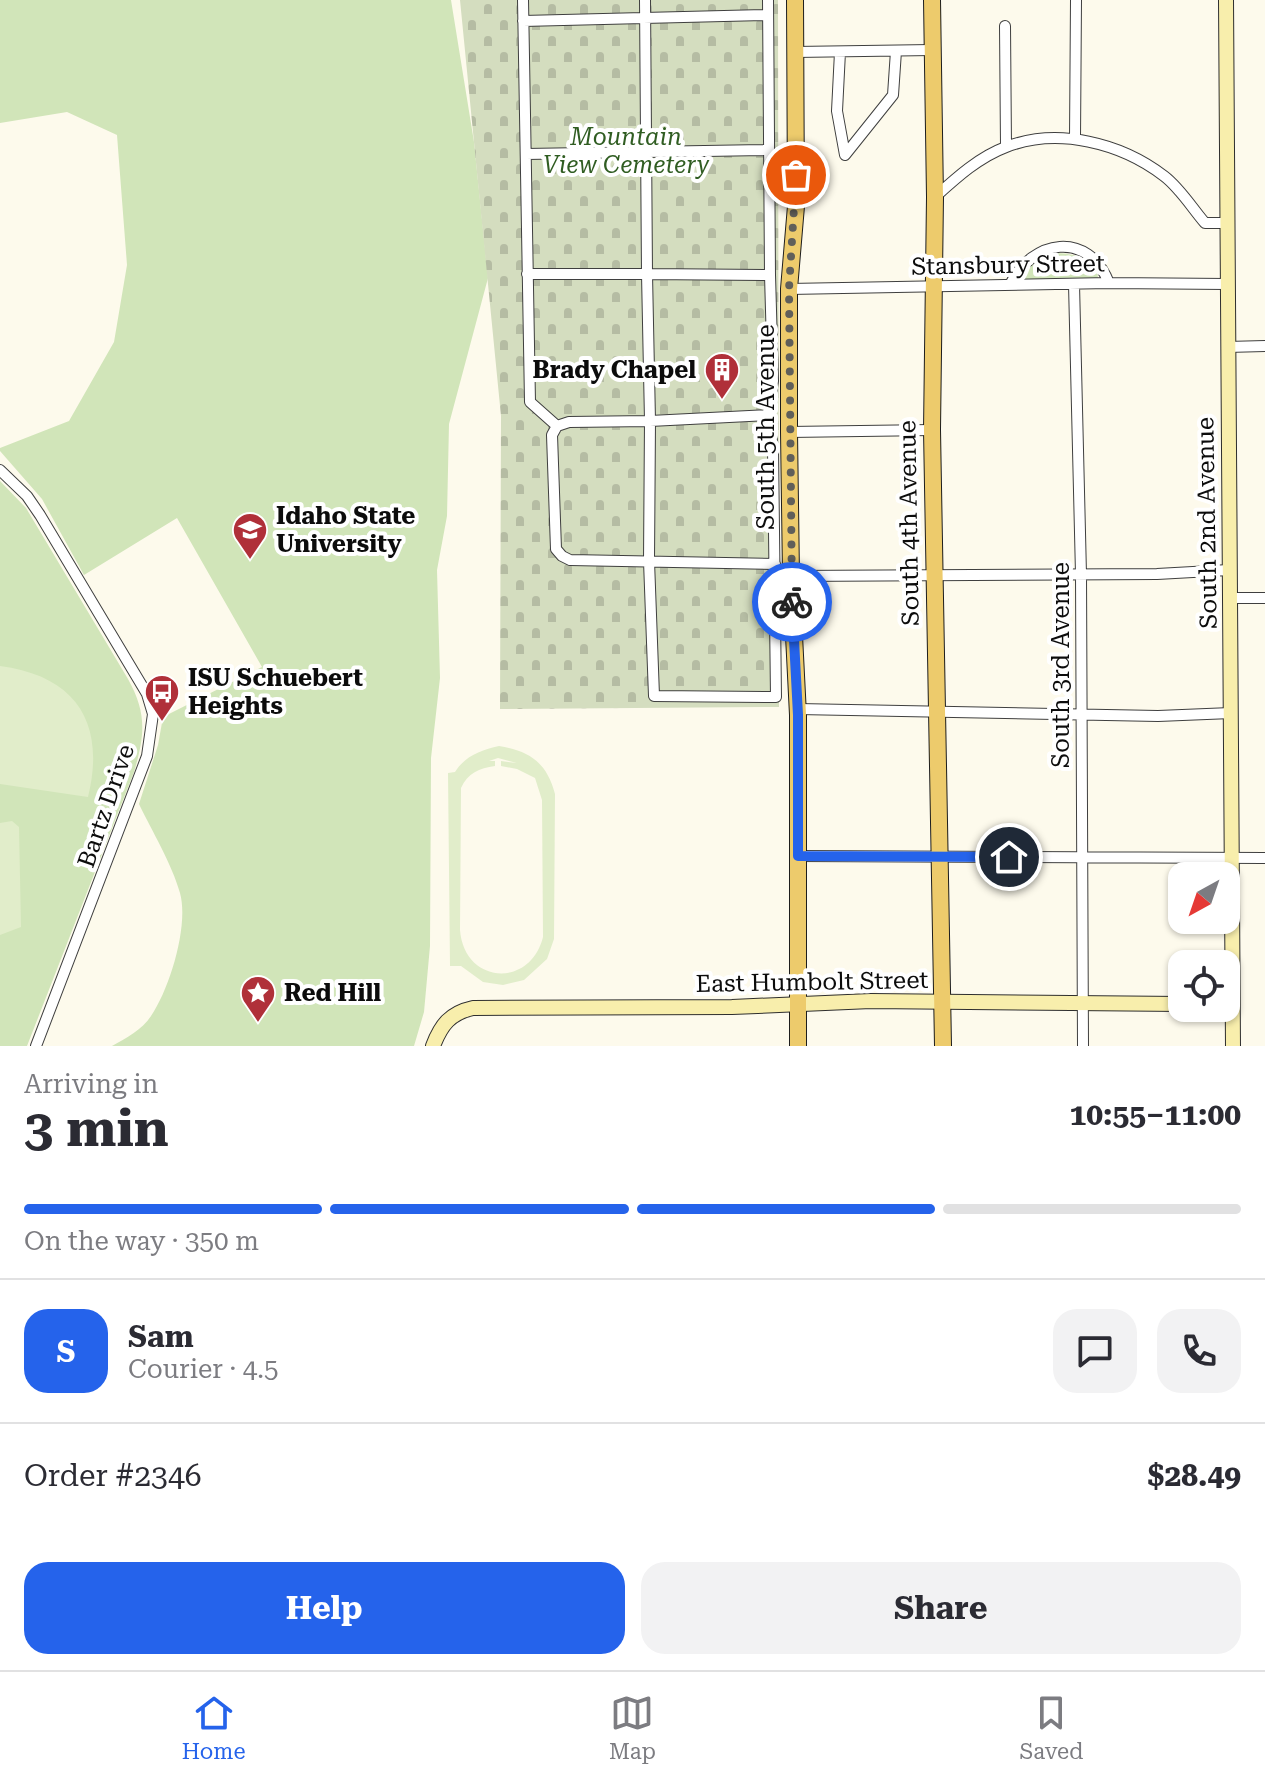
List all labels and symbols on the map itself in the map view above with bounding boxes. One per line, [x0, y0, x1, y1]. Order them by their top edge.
park label: Mountain View Cemetery [543, 123, 710, 179]
pin [762, 141, 830, 209]
street label: Stansbury Street [911, 249, 1105, 281]
street label: South 5th Avenue [752, 324, 780, 530]
building icon: Brady Chapel [703, 351, 741, 401]
place label: Brady Chapel [532, 356, 696, 384]
street label: South 2nd Avenue [1191, 417, 1223, 629]
street label: South 4th Avenue [893, 420, 925, 626]
place label: Idaho State University [276, 502, 415, 558]
school or university icon: Idaho State University [231, 511, 269, 561]
courier [752, 562, 832, 642]
street label: South 3rd Avenue [1047, 562, 1075, 768]
place label: ISU Schuebert Heights [188, 664, 363, 720]
bus stop icon: ISU Schuebert Heights [143, 673, 181, 723]
street label: Bartz Drive [72, 741, 140, 871]
pin [975, 823, 1043, 891]
north arrow [1168, 862, 1240, 934]
street label: East Humbolt Street [695, 966, 929, 998]
place icon: Red Hill [239, 974, 277, 1024]
place label: Red Hill [284, 979, 381, 1007]

